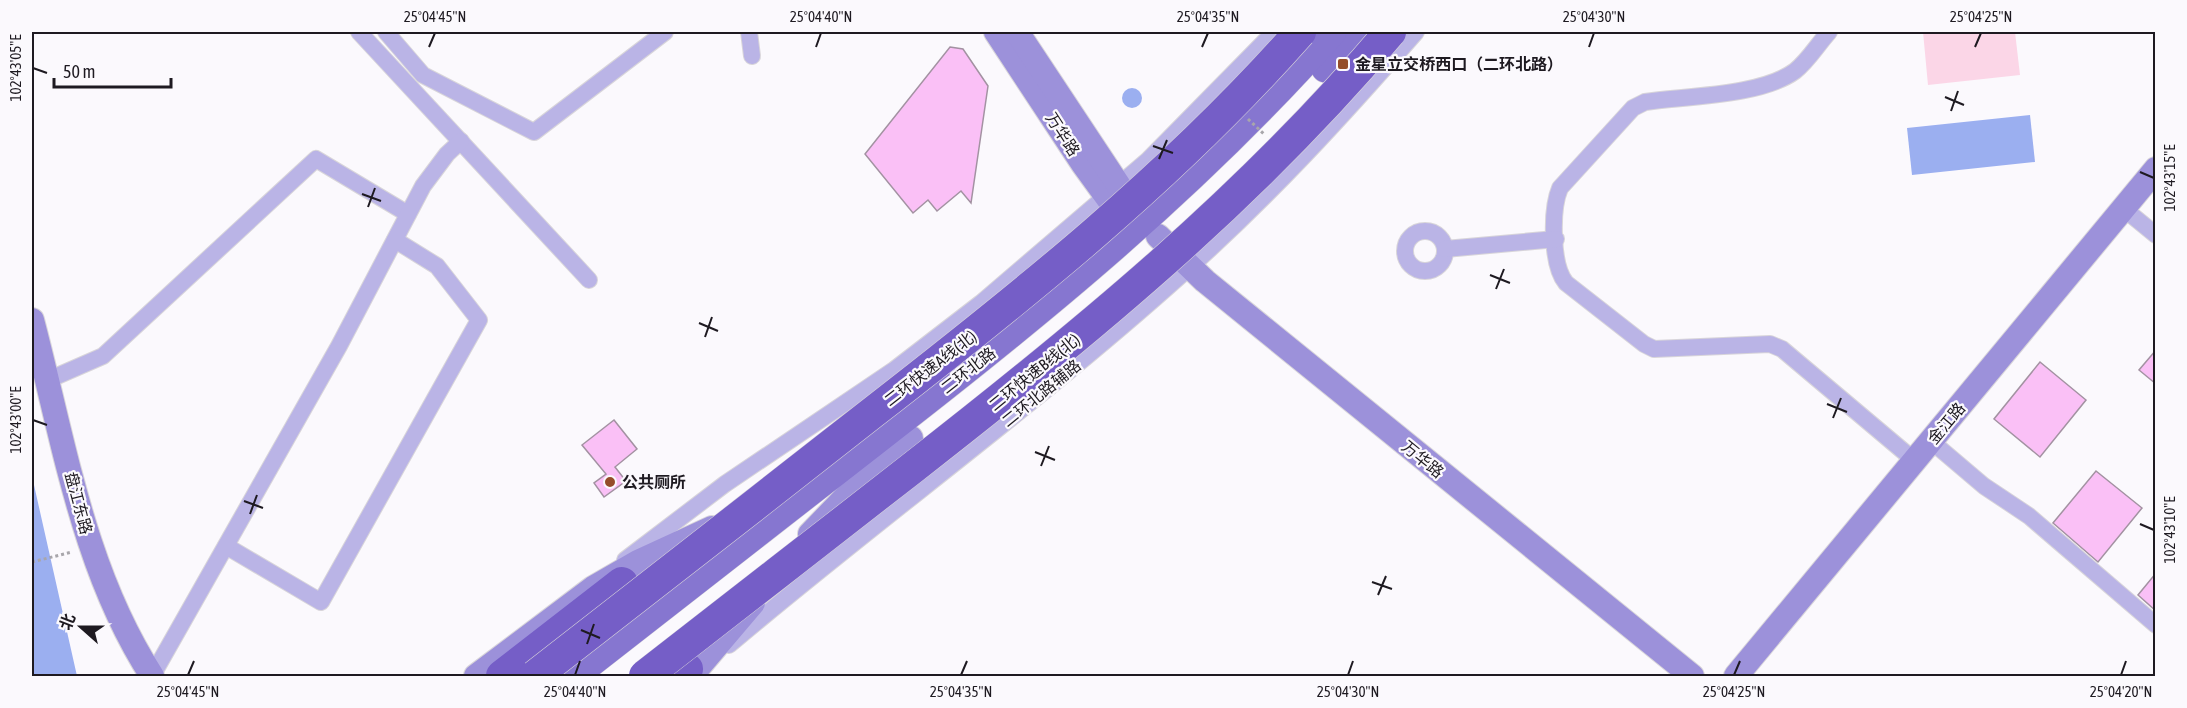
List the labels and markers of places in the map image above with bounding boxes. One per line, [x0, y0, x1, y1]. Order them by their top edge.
place label: 金星立交桥西口（二环北路） [1355, 55, 1563, 73]
marker: 金星立交桥西口（二环北路） [1336, 57, 1350, 71]
place label: 公共厕所 [622, 473, 686, 491]
marker: 公共厕所 [603, 475, 617, 489]

